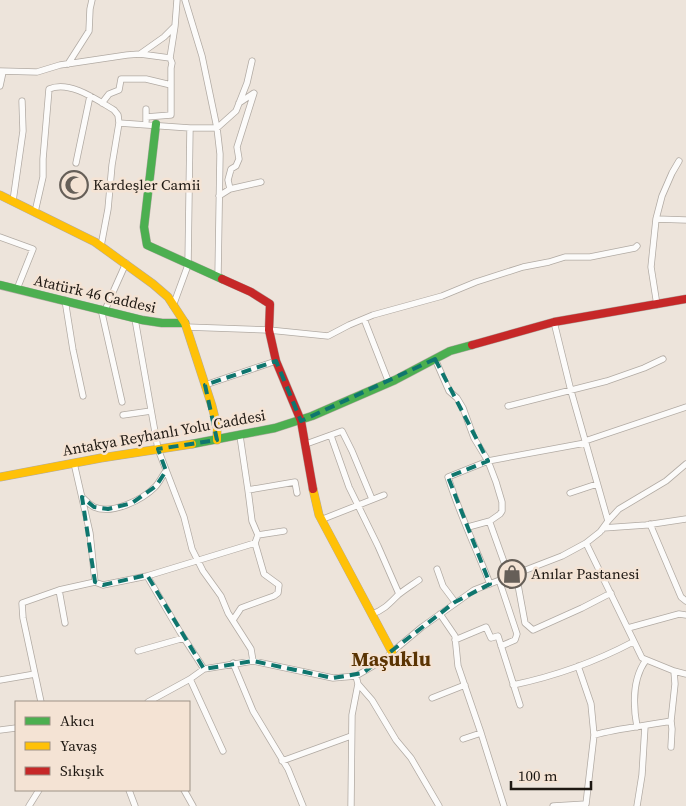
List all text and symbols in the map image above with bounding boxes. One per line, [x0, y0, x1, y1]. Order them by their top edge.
mosque icon: Kardeşler Camii [59, 170, 89, 200]
place label: Kardeşler Camii [93, 174, 201, 195]
street label: Atatürk 46 Caddesi [32, 269, 158, 318]
street label: Antakya Reyhanlı Yolu Caddesi [61, 404, 267, 461]
shop icon: Anılar Pastanesi [497, 559, 527, 589]
place label: Anılar Pastanesi [531, 563, 639, 584]
district label: Maşuklu [351, 645, 431, 673]
legend [15, 701, 190, 791]
text: Akıcı [60, 710, 94, 731]
text: Yavaş [60, 735, 97, 756]
scale bar [511, 758, 591, 790]
text: Sıkışık [60, 760, 105, 781]
text: 100 m [518, 765, 558, 786]

